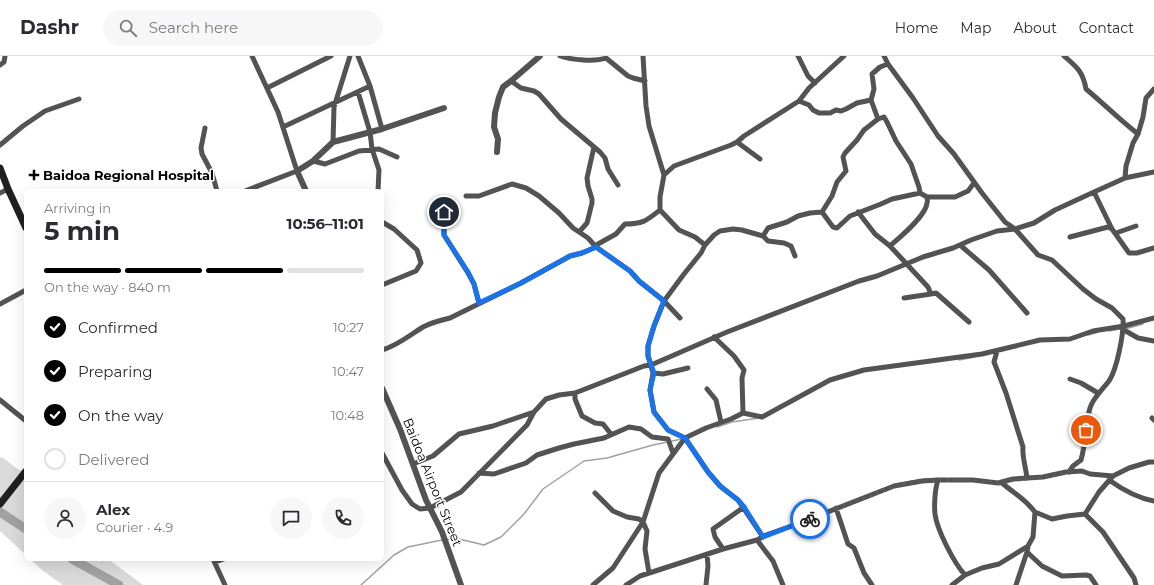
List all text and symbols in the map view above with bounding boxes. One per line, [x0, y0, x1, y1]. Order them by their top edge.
search box [103, 10, 383, 46]
text: Dashr [20, 16, 79, 39]
icon: search [117, 17, 139, 39]
text: Search here [149, 18, 238, 37]
text: Home [895, 19, 938, 37]
text: Map [960, 19, 991, 37]
text: About [1013, 19, 1057, 37]
text: Contact [1079, 19, 1134, 37]
place label: Baidoa Regional Hospital [43, 167, 214, 183]
marker: Baidoa Regional Hospital [28, 169, 40, 181]
pin [427, 195, 461, 229]
text: Arriving in [44, 200, 111, 216]
icon: home [433, 201, 455, 223]
text: 10:56–11:01 [287, 214, 364, 233]
text: 5 min [44, 215, 120, 247]
text: On the way · 840 m [44, 279, 171, 295]
icon: check [44, 316, 66, 338]
text: Confirmed [78, 318, 158, 337]
text: 10:27 [333, 319, 364, 335]
icon: check [44, 360, 66, 382]
text: Preparing [78, 362, 153, 381]
text: 10:47 [332, 363, 364, 379]
icon: check [44, 404, 66, 426]
text: On the way [78, 406, 163, 425]
text: 10:48 [331, 407, 364, 423]
pin [1069, 413, 1103, 447]
street label: Baidoa Airport Street [400, 415, 466, 549]
icon: bag [1075, 419, 1097, 441]
text: Delivered [78, 450, 150, 469]
button: person [44, 497, 86, 539]
button: chat [270, 497, 312, 539]
button: phone [322, 497, 364, 539]
courier [790, 499, 830, 539]
text: Alex [96, 500, 130, 519]
icon: bike [799, 508, 821, 530]
text: Courier · 4.9 [96, 519, 173, 535]

